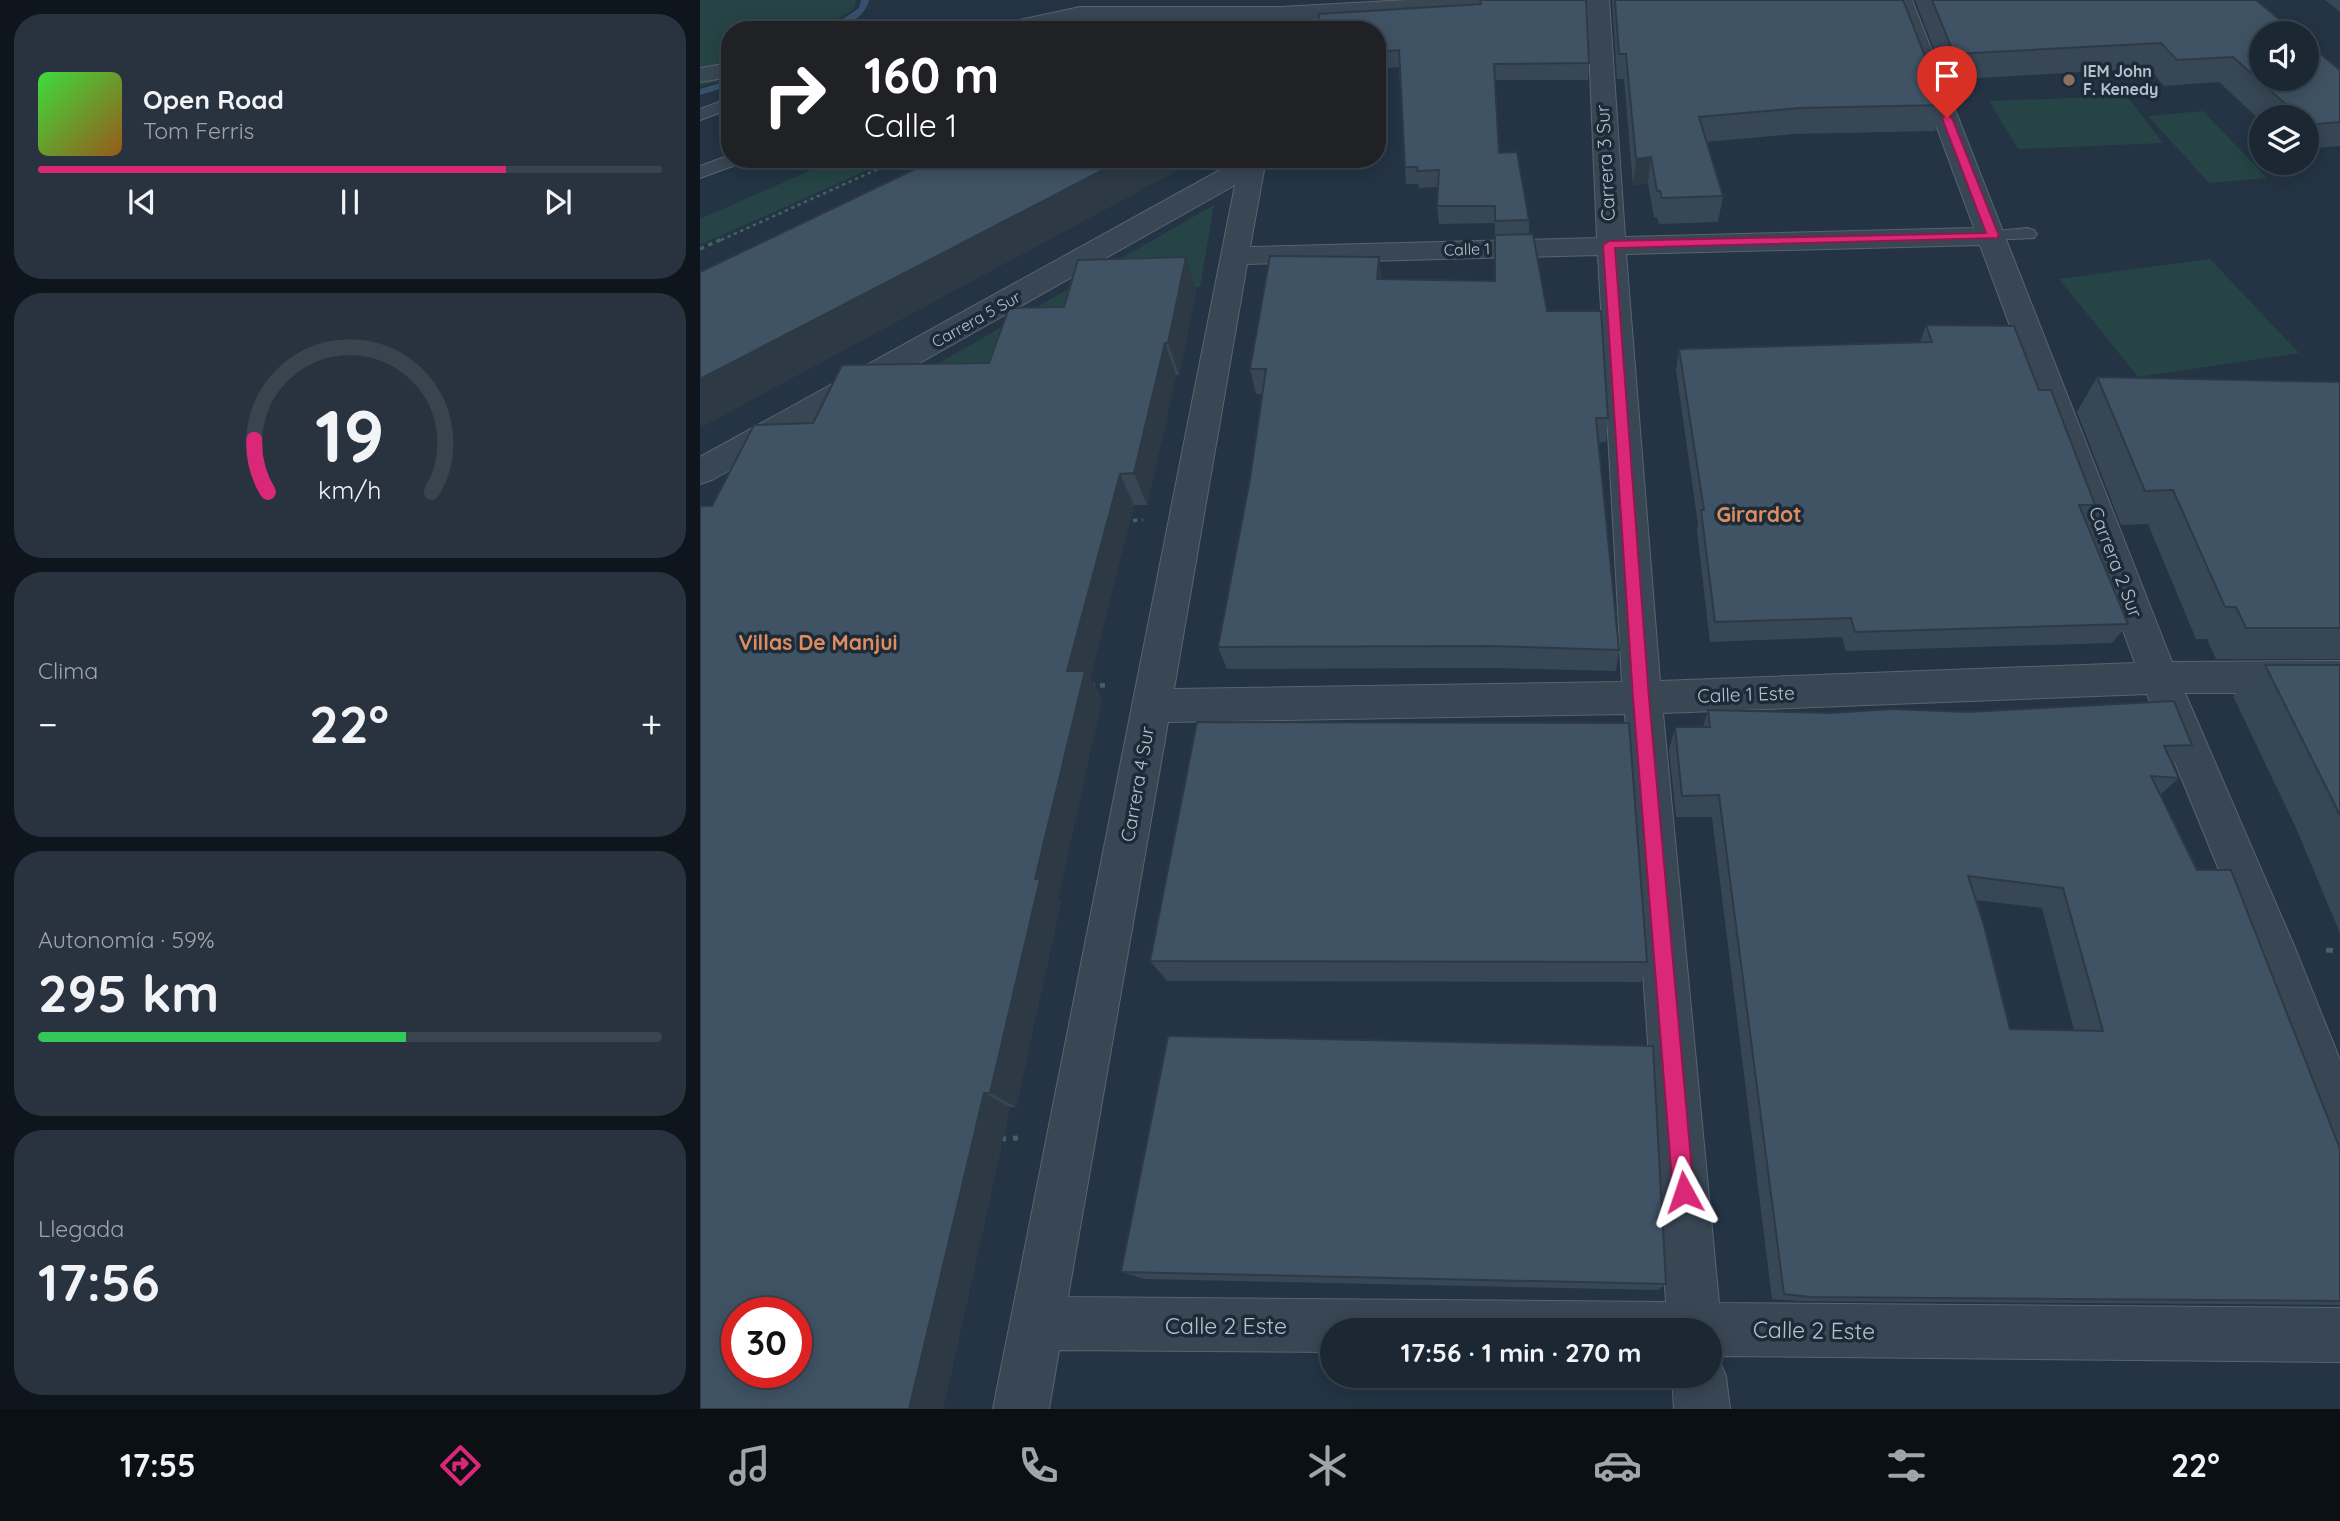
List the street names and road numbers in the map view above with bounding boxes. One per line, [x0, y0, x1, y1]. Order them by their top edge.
street label: Carrera 3 Sur [1590, 103, 1620, 222]
street label: Calle 1 [1443, 238, 1491, 260]
street label: Carrera 5 Sur [928, 286, 1024, 352]
street label: Carrera 2 Sur [2084, 503, 2148, 622]
street label: Calle 1 Este [1697, 680, 1795, 708]
street label: Carrera 4 Sur [1115, 724, 1159, 844]
street label: Calle 2 Este [1165, 1311, 1287, 1340]
street label: Calle 2 Este [1753, 1314, 1875, 1346]

